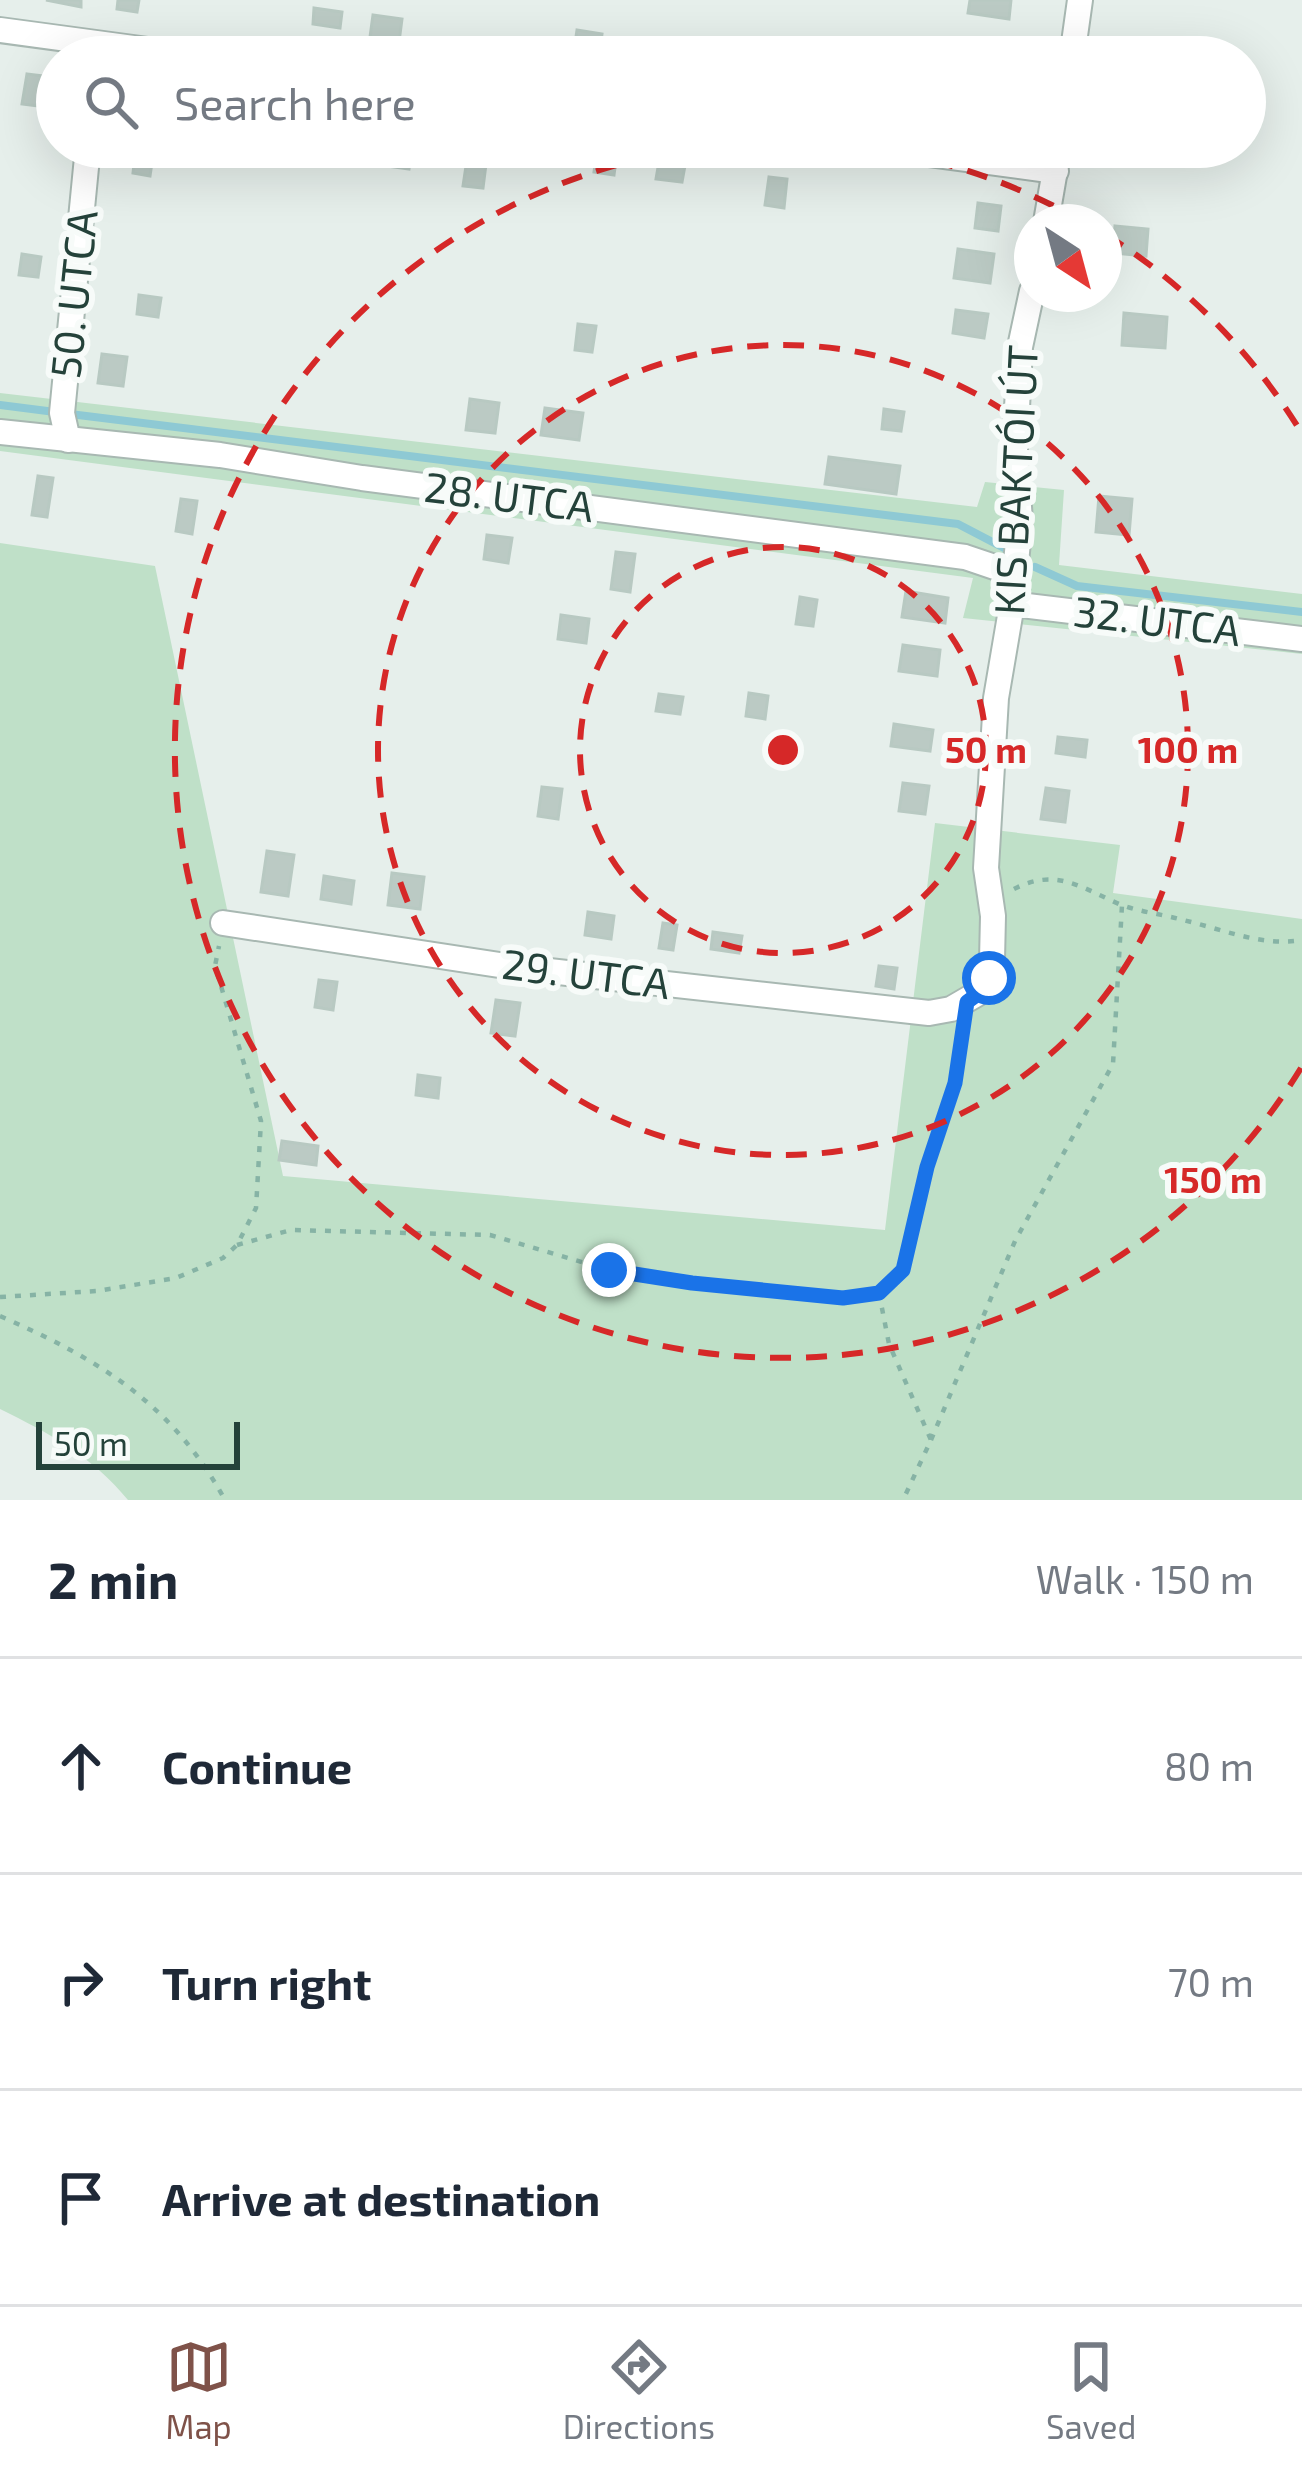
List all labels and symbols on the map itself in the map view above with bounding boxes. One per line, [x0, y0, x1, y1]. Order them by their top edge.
north arrow [1014, 204, 1122, 312]
street label: 50. UTCA [38, 207, 106, 380]
street label: KIS BAKTÓI ÚT [982, 344, 1046, 616]
street label: 28. UTCA [422, 460, 597, 530]
street label: 32. UTCA [1071, 584, 1244, 654]
text: 50 m [945, 727, 1027, 770]
text: 100 m [1138, 727, 1238, 770]
centre of rings [762, 729, 804, 771]
street label: 29. UTCA [500, 937, 673, 1007]
route start [962, 951, 1016, 1005]
text: 150 m [1164, 1157, 1262, 1200]
route end [582, 1243, 636, 1297]
scale bar [36, 1416, 240, 1469]

